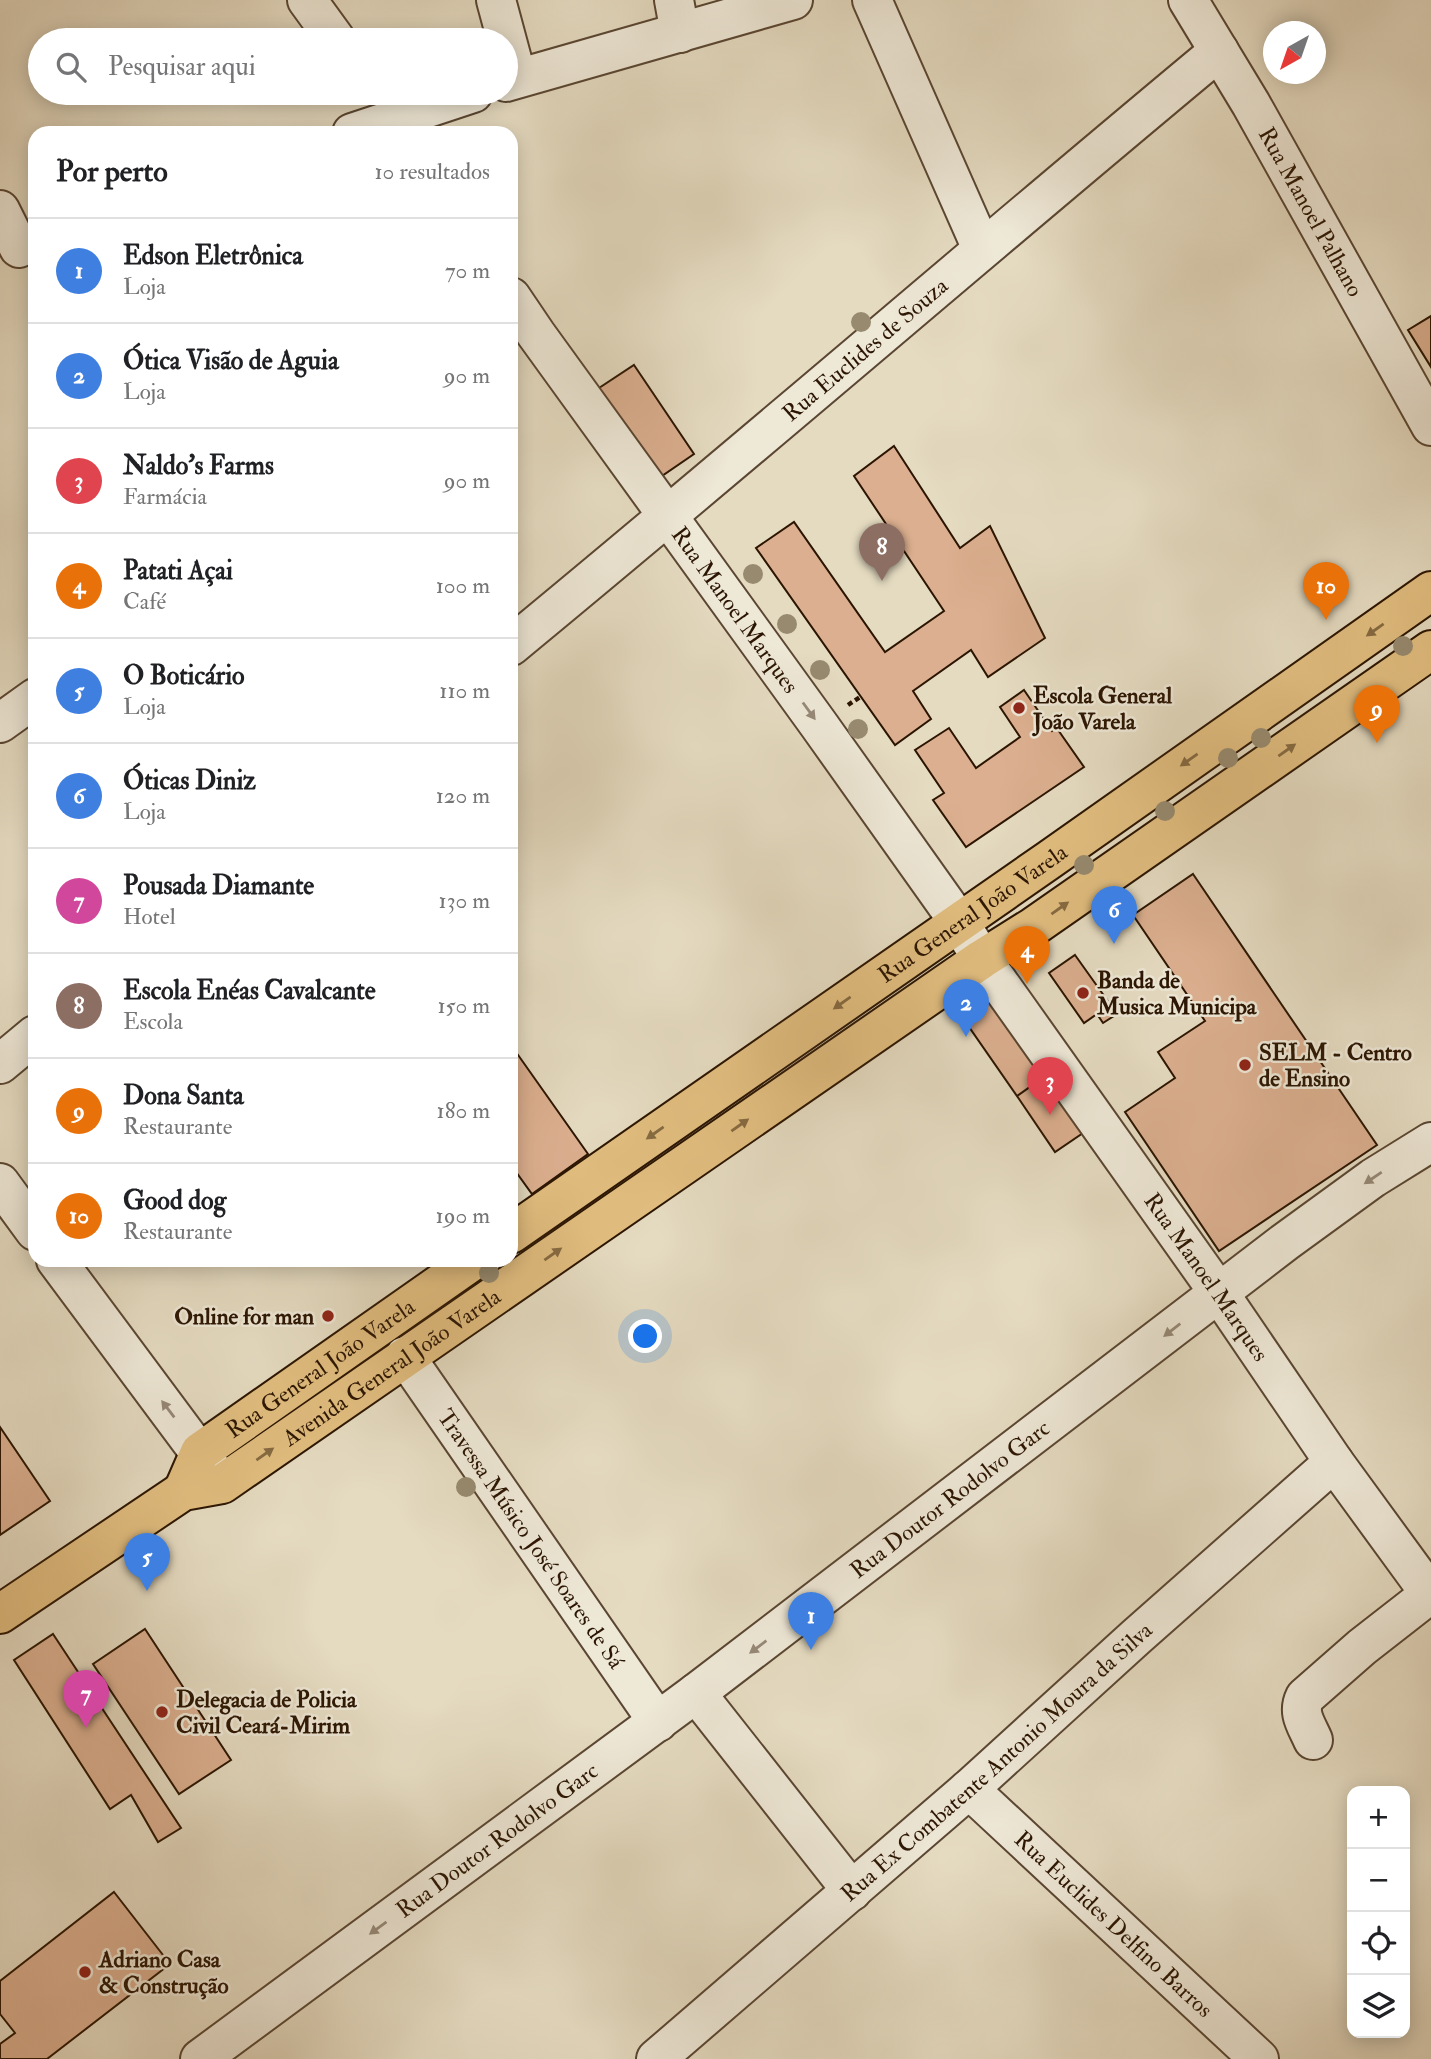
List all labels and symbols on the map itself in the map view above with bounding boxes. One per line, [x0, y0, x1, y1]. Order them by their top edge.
north arrow [1263, 21, 1326, 84]
street label: Rua Manoel Palhano [1252, 122, 1370, 302]
street label: Rua Euclides de Souza [777, 271, 954, 428]
street label: Rua Manoel Marques [665, 521, 805, 699]
pin: 8 [859, 523, 905, 581]
pin: 10 [1303, 562, 1349, 620]
one-way arrow [1366, 623, 1384, 637]
place label: Escola General João Varela [1032, 681, 1173, 737]
pin: 9 [1354, 685, 1400, 743]
marker: Escola General João Varela [1011, 700, 1027, 716]
one-way arrow [802, 702, 816, 720]
one-way arrow [1278, 743, 1296, 757]
one-way arrow [1180, 753, 1198, 767]
street label: Rua General João Varela [872, 837, 1074, 990]
pin: 6 [1091, 886, 1137, 944]
one-way arrow [1051, 901, 1069, 915]
pin: 4 [1004, 926, 1050, 984]
place label: Banda de Musica Municipa [1096, 966, 1258, 1022]
pin: 2 [943, 979, 989, 1037]
marker: Banda de Musica Municipa [1075, 985, 1091, 1001]
one-way arrow [833, 996, 851, 1010]
place label: SELM - Centro de Ensino [1259, 1038, 1412, 1093]
pin: 3 [1027, 1057, 1073, 1115]
marker: SELM - Centro de Ensino [1237, 1057, 1253, 1073]
one-way arrow [731, 1119, 750, 1132]
one-way arrow [646, 1126, 664, 1140]
one-way arrow [1364, 1171, 1383, 1184]
street label: Rua Manoel Marques [1138, 1187, 1275, 1367]
one-way arrow [544, 1247, 562, 1261]
street label: Avenida General João Varela [276, 1282, 507, 1453]
street label: Rua General João Varela [220, 1292, 421, 1445]
place label: Online for man [174, 1302, 314, 1331]
marker: Online for man [320, 1308, 336, 1324]
your location [628, 1319, 662, 1353]
one-way arrow [1163, 1322, 1181, 1336]
one-way arrow [161, 1400, 175, 1418]
street label: Travessa Músico José Soares de Sá [431, 1403, 631, 1675]
street label: Rua Doutor Rodolvo Garc [844, 1414, 1056, 1585]
one-way arrow [256, 1447, 274, 1461]
pin: 5 [124, 1533, 170, 1591]
pin: 1 [788, 1592, 834, 1650]
street label: Rua Ex Combatente Antonio Moura da Silva [835, 1615, 1159, 1908]
one-way arrow [749, 1639, 767, 1653]
pin: 7 [63, 1670, 109, 1728]
place label: Delegacia de Policia Civil Ceará-Mirim [176, 1685, 358, 1740]
marker: Delegacia de Policia Civil Ceará-Mirim [154, 1704, 170, 1720]
street label: Rua Doutor Rodolvo Garc [391, 1756, 604, 1924]
street label: Rua Euclides Delfino Barros [1008, 1825, 1219, 2024]
one-way arrow [369, 1921, 387, 1935]
place label: Adriano Casa & Construção [98, 1945, 228, 2000]
marker: Adriano Casa & Construção [77, 1964, 93, 1980]

